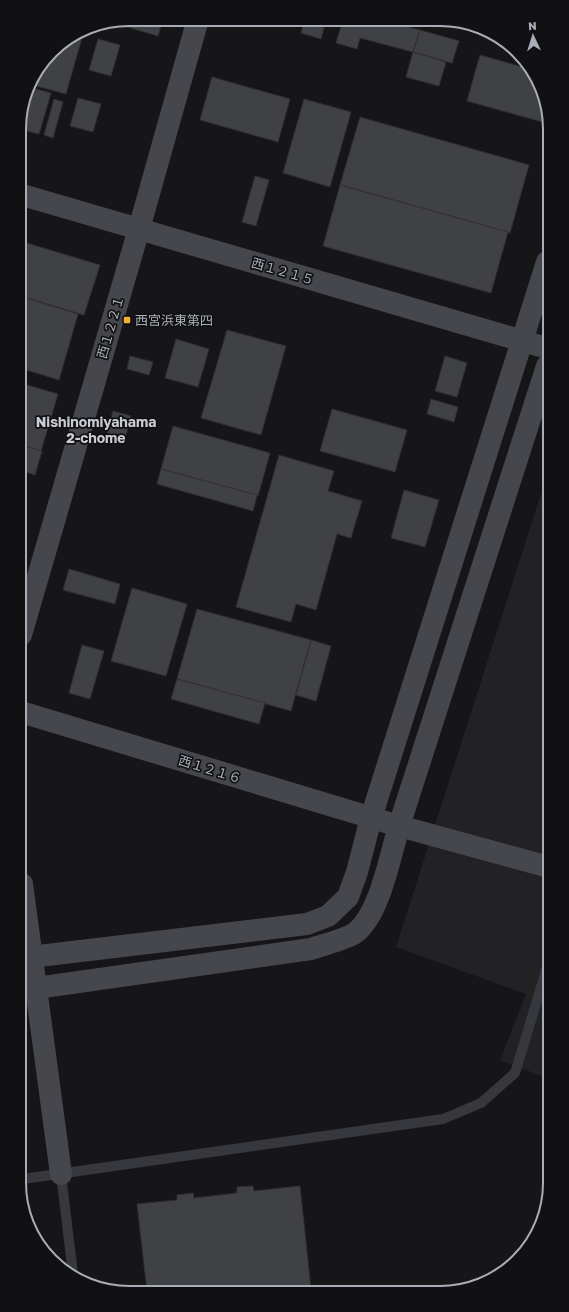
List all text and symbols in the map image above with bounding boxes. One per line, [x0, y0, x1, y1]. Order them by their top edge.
north arrow [513, 16, 553, 56]
text: N [528, 19, 537, 32]
street label: 西１２１５ [250, 254, 316, 288]
street label: 西１２２１ [93, 294, 127, 360]
place label: 西宮浜東第四 [135, 312, 213, 328]
marker: 西宮浜東第四 [122, 315, 132, 325]
district label: Nishinomiyahama 2-chome [36, 413, 156, 446]
street label: 西１２１６ [177, 752, 243, 786]

